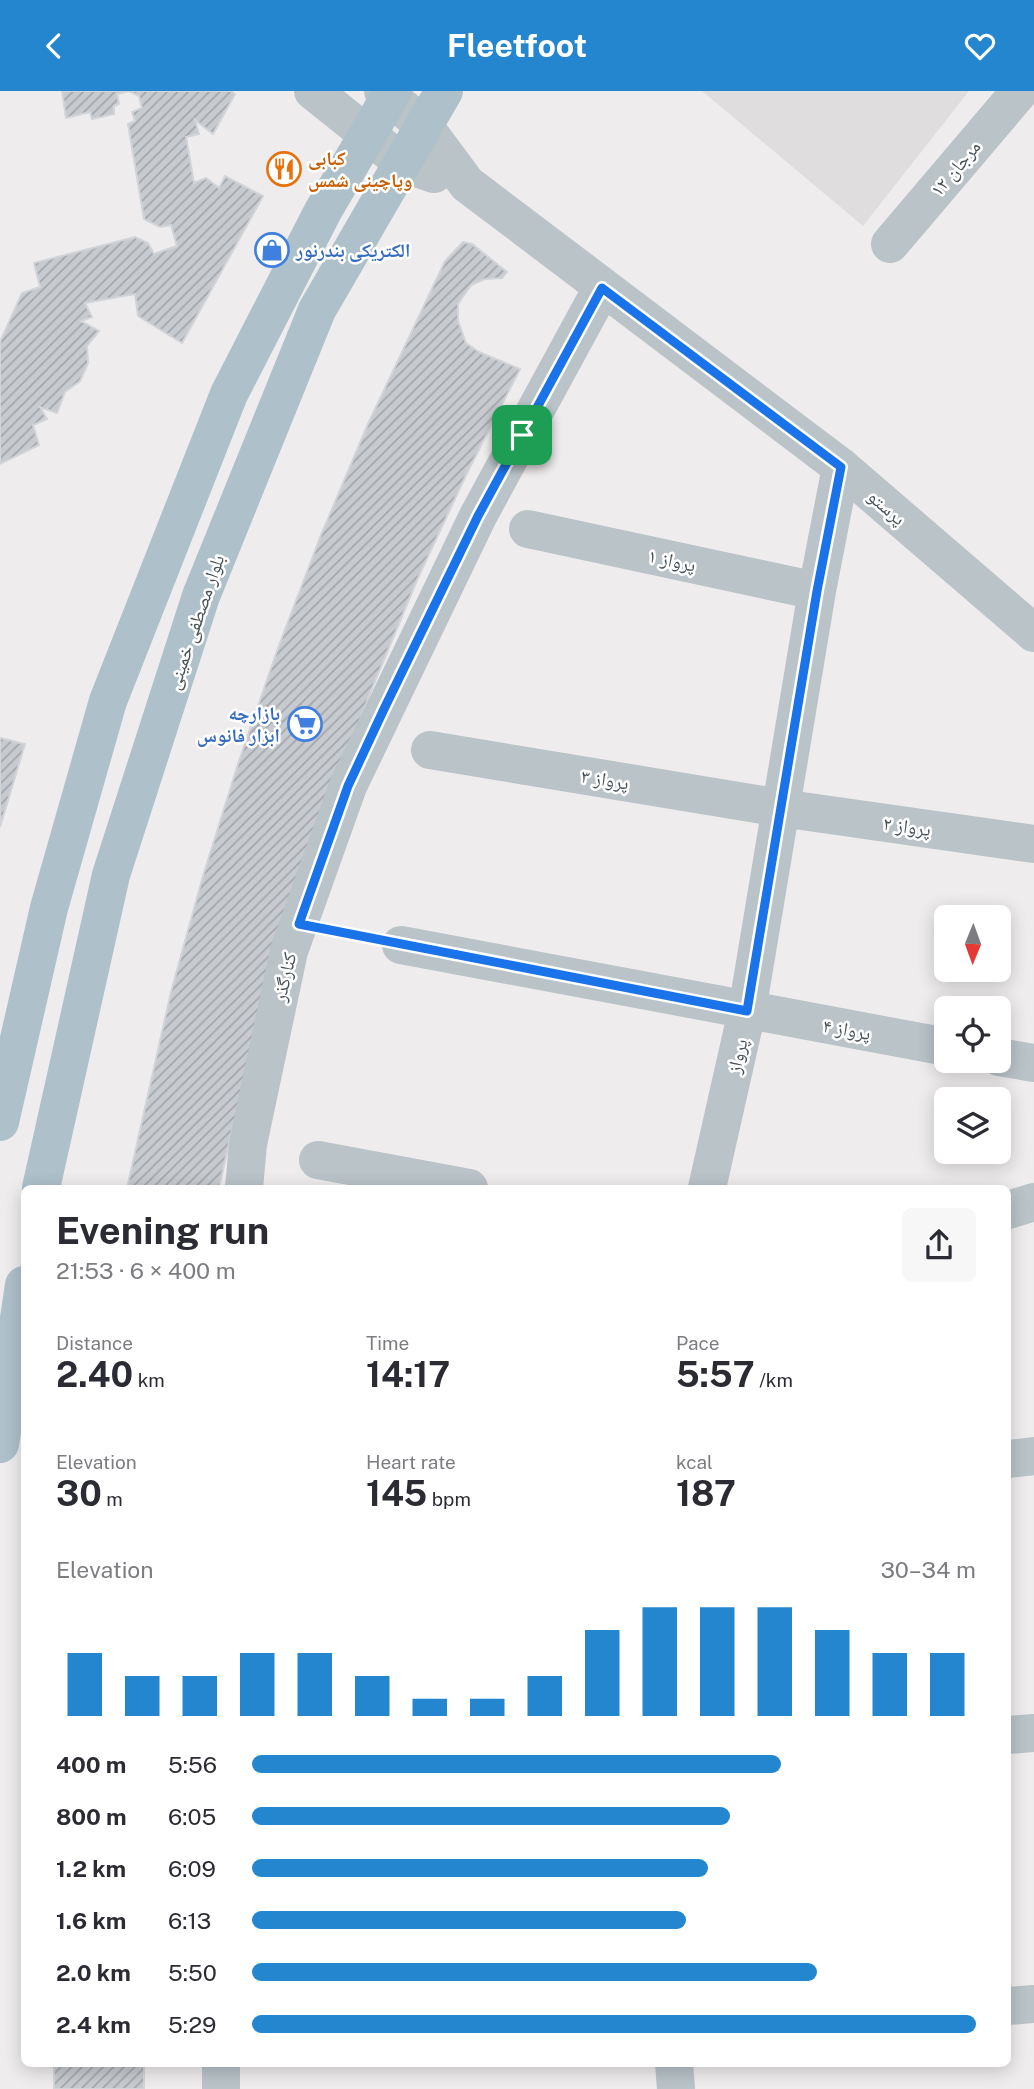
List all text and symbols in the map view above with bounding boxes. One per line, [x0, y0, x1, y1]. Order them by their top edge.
icon: back [35, 27, 73, 65]
text: Fleetfoot [447, 27, 587, 64]
icon: heart [961, 27, 999, 65]
street label: مرجان ۱۲ [925, 136, 985, 201]
place label: کبابی وپاچینی شمس [308, 147, 412, 192]
restaurant icon: کبابی وپاچینی شمس [265, 150, 303, 188]
shop icon: الکتریکی بندرنور [253, 231, 291, 269]
place label: الکتریکی بندرنور [295, 239, 410, 262]
pin [492, 405, 552, 465]
icon: arrive [503, 416, 541, 454]
street label: پرستو [863, 485, 910, 530]
street label: پرواز ۱ [646, 544, 698, 577]
street label: بلوار مصطفی خمینی [162, 552, 229, 693]
place label: بازارچه ابزار فانوس [197, 702, 280, 747]
supermarket icon: بازارچه ابزار فانوس [286, 705, 324, 743]
street label: پرواز ۳ [579, 764, 630, 795]
street label: پرواز ۲ [881, 812, 932, 841]
north arrow [934, 905, 1012, 982]
map controls [934, 905, 1011, 1164]
street label: کنارگذر [267, 950, 301, 1005]
button: locate [934, 996, 1011, 1073]
street label: پرواز ۴ [821, 1014, 873, 1045]
street label: پرواز [722, 1036, 753, 1077]
button: layers [934, 1087, 1011, 1164]
text: Evening run [56, 1208, 269, 1253]
button: share [902, 1208, 976, 1282]
text: 21:53 · 6 × 400 m [56, 1257, 236, 1284]
text: Distance [56, 1332, 133, 1354]
text: Time [366, 1332, 409, 1354]
text: Pace [676, 1332, 719, 1354]
text: 2.40 [56, 1354, 133, 1395]
text: 14:17 [366, 1354, 450, 1395]
text: 5:57 [676, 1354, 755, 1395]
text: km [133, 1369, 165, 1391]
text: /km [755, 1369, 793, 1391]
text: Elevation [56, 1451, 137, 1473]
text: Heart rate [366, 1451, 456, 1473]
text: kcal [676, 1451, 713, 1473]
text: 30 [56, 1473, 102, 1514]
text: 145 [366, 1473, 427, 1514]
text: 187 [676, 1473, 736, 1514]
text: m [102, 1488, 123, 1510]
text: bpm [427, 1488, 471, 1510]
text: Elevation [56, 1556, 154, 1583]
text: 30–34 m [880, 1556, 976, 1583]
text: 400 m [56, 1751, 126, 1778]
text: 5:56 [168, 1751, 217, 1778]
text: 800 m [56, 1803, 127, 1830]
text: 6:05 [168, 1803, 216, 1830]
text: 1.2 km [56, 1855, 126, 1882]
text: 6:09 [168, 1855, 216, 1882]
text: 1.6 km [56, 1907, 126, 1934]
text: 6:13 [168, 1907, 211, 1934]
text: 2.0 km [56, 1959, 131, 1986]
text: 5:50 [168, 1959, 217, 1986]
text: 2.4 km [56, 2011, 131, 2038]
text: 5:29 [168, 2011, 216, 2038]

